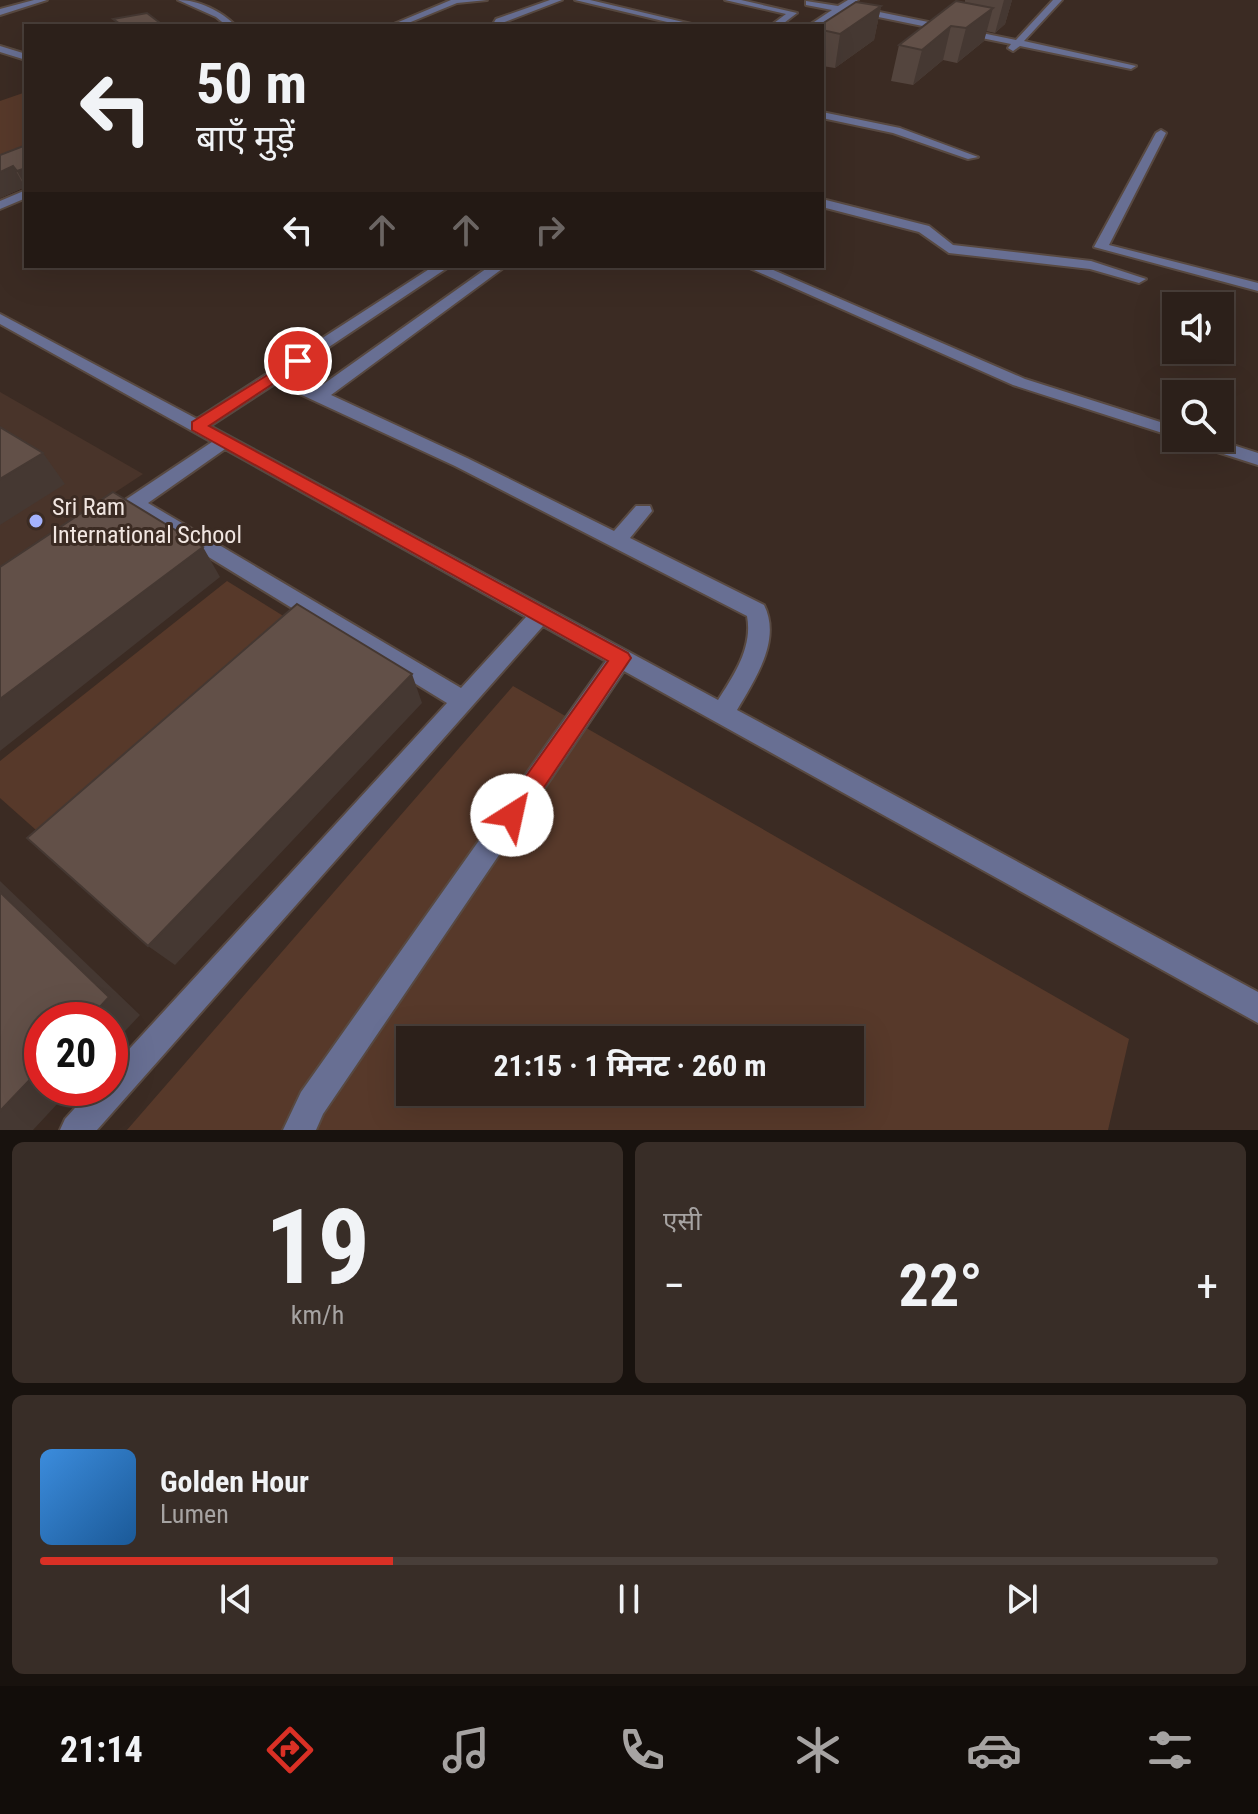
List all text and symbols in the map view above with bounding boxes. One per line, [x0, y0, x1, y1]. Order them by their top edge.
text: 50 m [196, 51, 307, 117]
icon: left [64, 56, 168, 160]
text: बाएँ मुड़ें [196, 118, 295, 160]
icon: left [276, 208, 320, 252]
icon: ahead [360, 208, 404, 252]
icon: ahead [444, 208, 488, 252]
icon: right [528, 208, 572, 252]
map controls [1162, 292, 1234, 452]
button: sound [1162, 292, 1234, 364]
pin [264, 327, 332, 395]
icon: arrive [276, 339, 320, 383]
button: search [1162, 380, 1234, 452]
place label: Sri Ram International School [52, 493, 242, 549]
marker: Sri Ram International School [27, 512, 45, 530]
position arrow [470, 773, 554, 857]
speed limit sign: 20 [24, 1002, 128, 1106]
text: 21:15 · 1 मिनट · 260 m [493, 1048, 767, 1083]
text: 19 [265, 1187, 370, 1308]
text: एसी [663, 1206, 702, 1236]
text: 22° [899, 1250, 983, 1321]
text: − [663, 1260, 685, 1312]
text: + [1196, 1260, 1218, 1312]
text: km/h [291, 1300, 344, 1330]
text: Golden Hour [160, 1464, 309, 1499]
text: Lumen [160, 1499, 229, 1529]
icon: previous [214, 1577, 258, 1621]
icon: pause [607, 1577, 651, 1621]
icon: next [1000, 1577, 1044, 1621]
icon: directions [262, 1722, 318, 1778]
icon: music [438, 1722, 494, 1778]
icon: phone [614, 1722, 670, 1778]
icon: climate [790, 1722, 846, 1778]
icon: car [966, 1722, 1022, 1778]
icon: filters [1142, 1722, 1198, 1778]
text: 21:14 [60, 1729, 143, 1771]

